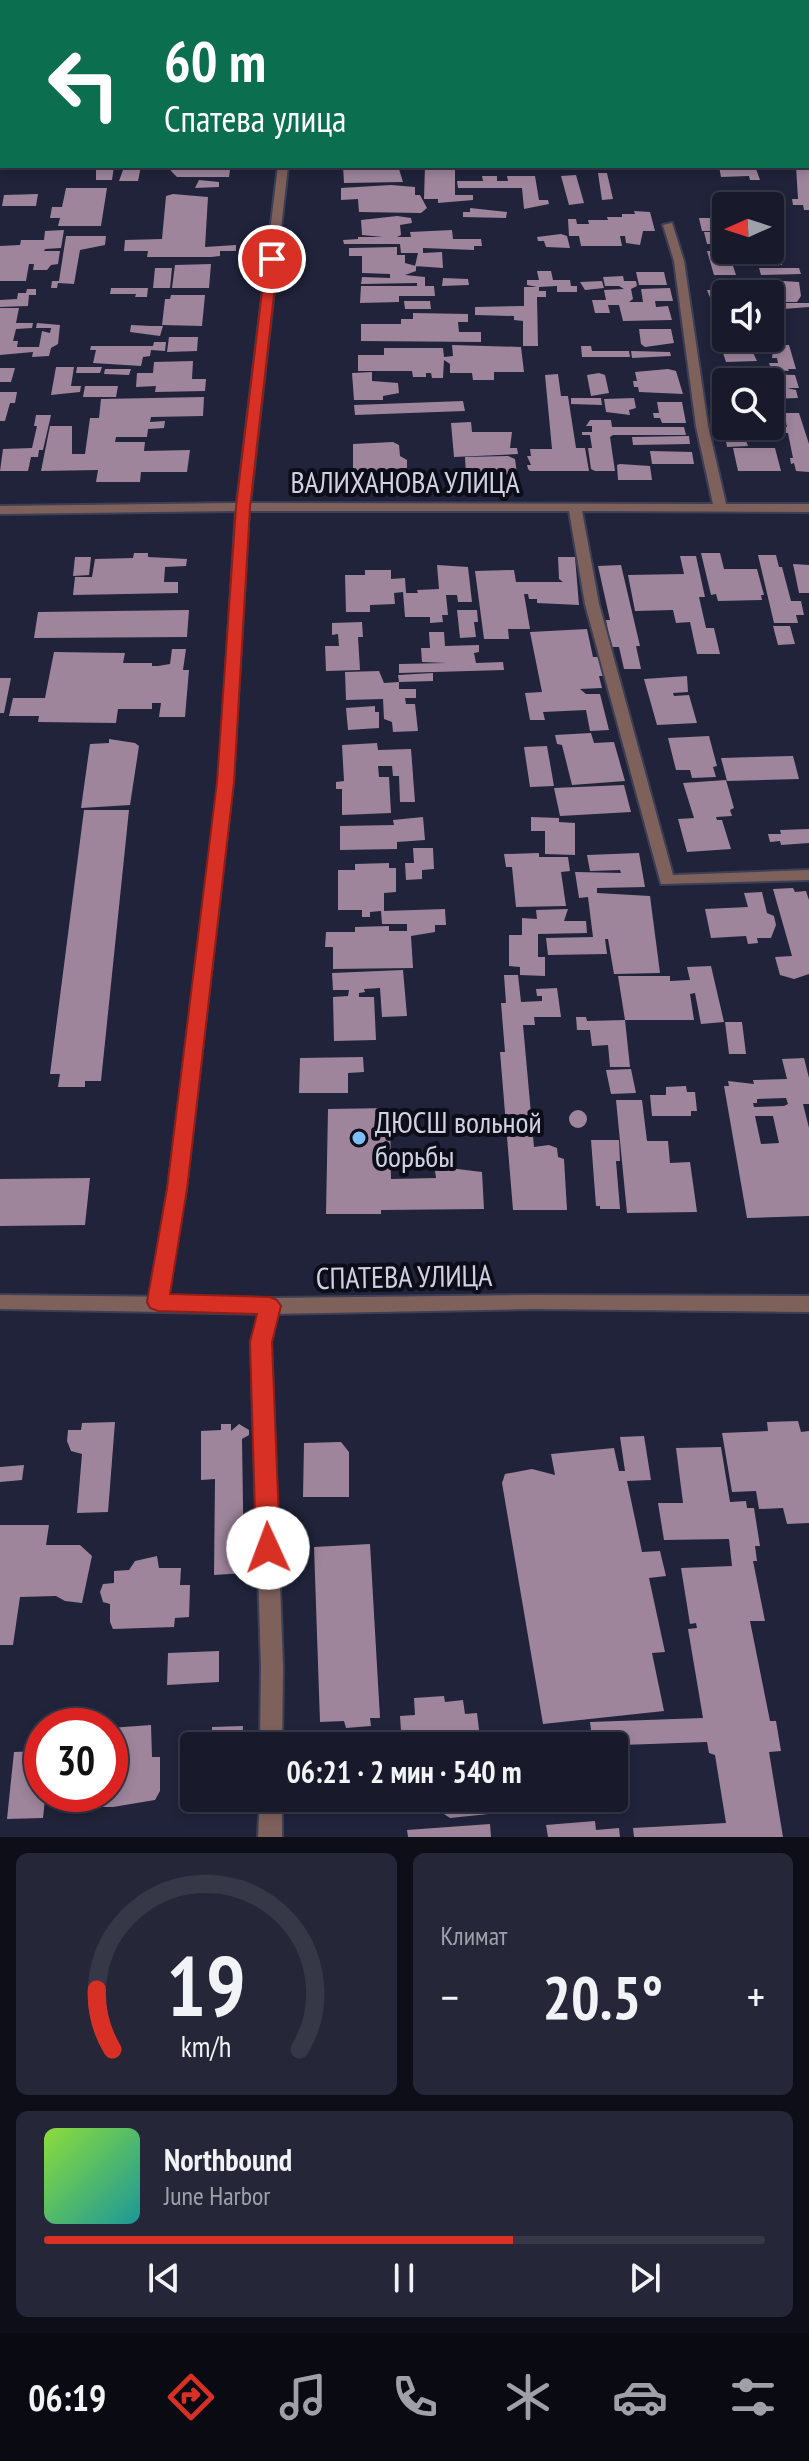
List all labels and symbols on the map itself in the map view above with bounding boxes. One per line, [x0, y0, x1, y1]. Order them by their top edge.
north arrow [712, 192, 784, 264]
pin [238, 225, 306, 293]
street label: ВАЛИХАНОВА УЛИЦА [290, 462, 520, 501]
place label: ДЮСШ вольной борьбы [375, 1102, 542, 1175]
marker: ДЮСШ вольной борьбы [350, 1129, 368, 1147]
street label: СПАТЕВА УЛИЦА [315, 1255, 493, 1297]
position arrow [226, 1506, 310, 1590]
speed limit sign: 30 [24, 1708, 128, 1812]

